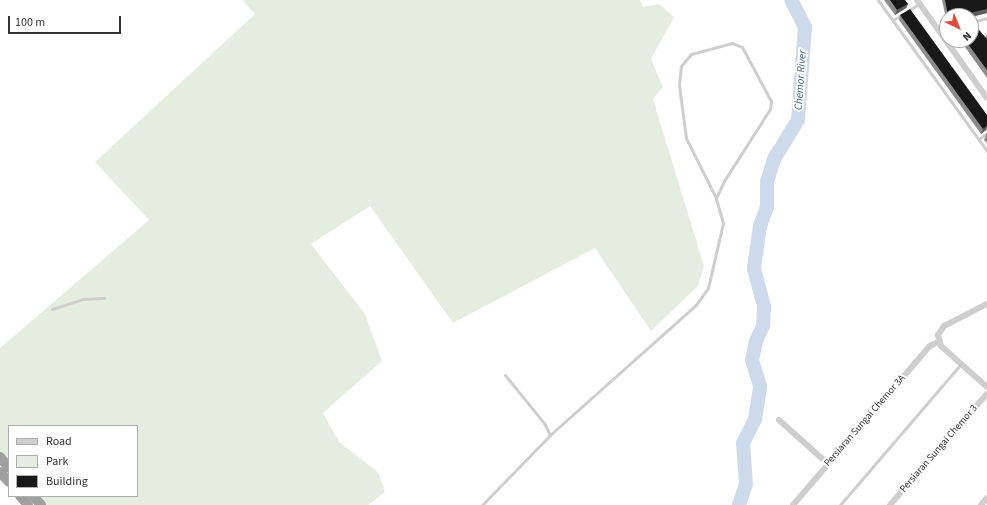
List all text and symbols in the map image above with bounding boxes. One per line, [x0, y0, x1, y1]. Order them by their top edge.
scale bar [10, 8, 123, 34]
north arrow [939, 8, 979, 48]
text: 100 m [15, 14, 45, 31]
text: N [959, 28, 975, 44]
water label: Chemor River [792, 50, 810, 110]
street label: Persiaran Sungai Chemor 3A [822, 373, 908, 469]
street label: Persiaran Sungai Chemor 3 [898, 403, 980, 495]
legend [8, 425, 138, 497]
text: Road [46, 433, 72, 450]
text: Park [46, 453, 68, 470]
text: Building [46, 473, 88, 490]

